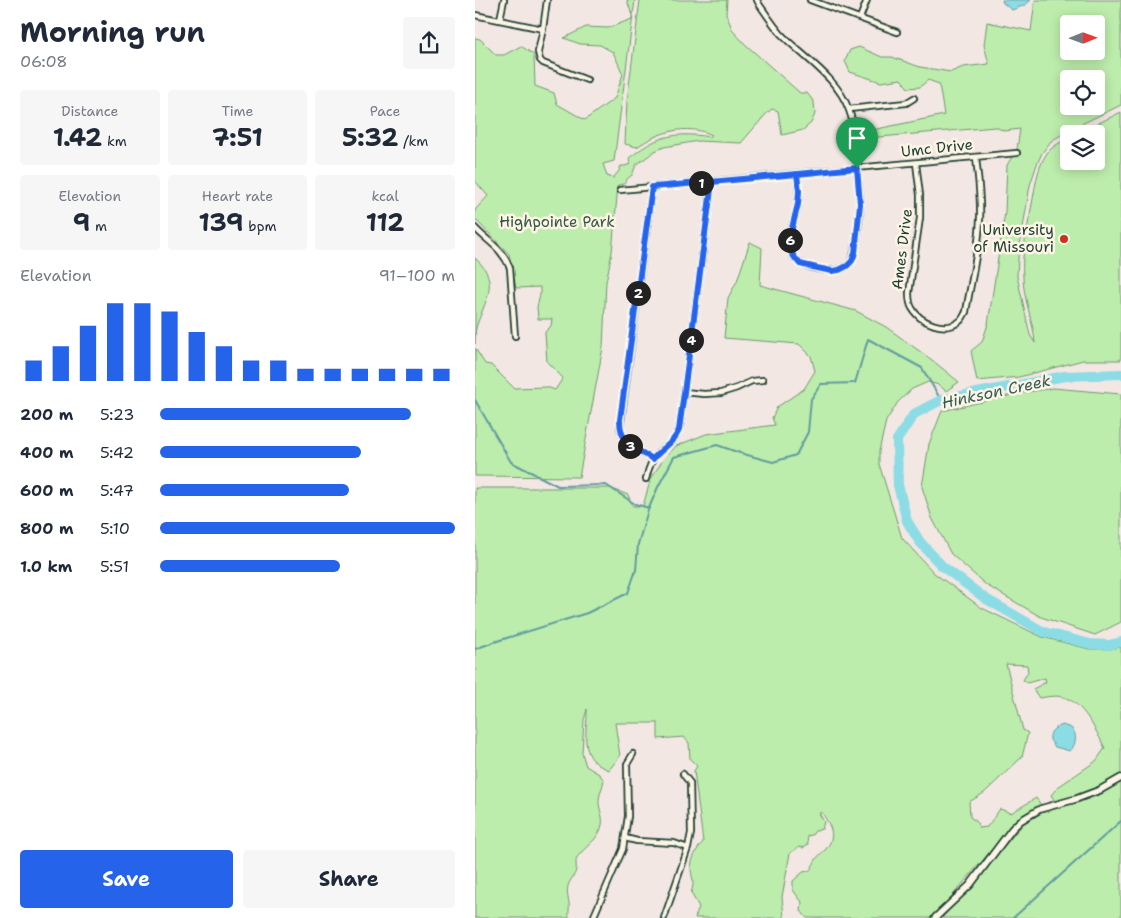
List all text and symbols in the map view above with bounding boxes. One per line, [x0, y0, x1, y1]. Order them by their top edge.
text: Morning run [20, 13, 205, 51]
north arrow [1060, 15, 1105, 60]
map controls [1060, 15, 1105, 170]
button: share [403, 17, 455, 69]
text: 06:08 [20, 51, 68, 72]
button: locate [1060, 70, 1105, 115]
text: Distance [61, 102, 119, 120]
text: Time [221, 102, 254, 120]
text: Pace [370, 102, 401, 120]
pin [836, 117, 878, 168]
text: 1.42 [53, 120, 102, 154]
text: 7:51 [212, 120, 263, 154]
text: 5:32 [342, 120, 398, 154]
icon: arrive [843, 124, 871, 152]
button: layers [1060, 125, 1105, 170]
text: km [102, 132, 127, 150]
text: /km [398, 132, 428, 150]
street label: Umc Drive [900, 134, 974, 162]
pin: 1 [689, 170, 713, 196]
text: 1 [698, 174, 705, 192]
text: Elevation [58, 187, 121, 205]
text: Heart rate [202, 187, 273, 205]
text: kcal [372, 187, 399, 205]
text: 9 [73, 205, 90, 239]
text: 139 [198, 205, 244, 239]
text: 112 [366, 205, 405, 239]
street label: Ames Drive [887, 207, 917, 291]
park label: Highpointe Park [499, 212, 615, 232]
text: m [90, 217, 107, 235]
text: bpm [244, 217, 277, 235]
place label: University of Missouri [973, 220, 1054, 257]
pin: 6 [777, 228, 803, 252]
text: 6 [786, 231, 795, 249]
marker: University of Missouri [1058, 233, 1070, 245]
text: Elevation [20, 265, 92, 286]
text: 91–100 m [379, 265, 455, 286]
pin: 2 [625, 280, 651, 306]
text: 2 [634, 284, 643, 302]
pin: 4 [679, 328, 703, 352]
text: 4 [687, 331, 696, 349]
water label: Hinkson Creek [940, 370, 1053, 413]
text: 200 m [20, 404, 73, 425]
text: 5:23 [100, 404, 134, 425]
pin: 3 [617, 434, 643, 458]
text: 3 [626, 437, 635, 455]
text: 400 m [20, 442, 74, 463]
text: 5:42 [100, 442, 134, 463]
text: 600 m [20, 480, 74, 501]
text: 5:47 [100, 480, 134, 501]
text: 800 m [20, 518, 74, 539]
text: 5:10 [100, 518, 130, 539]
text: 1.0 km [20, 556, 72, 577]
text: 5:51 [100, 556, 129, 577]
button: Save [20, 850, 233, 908]
button: Share [243, 850, 455, 908]

